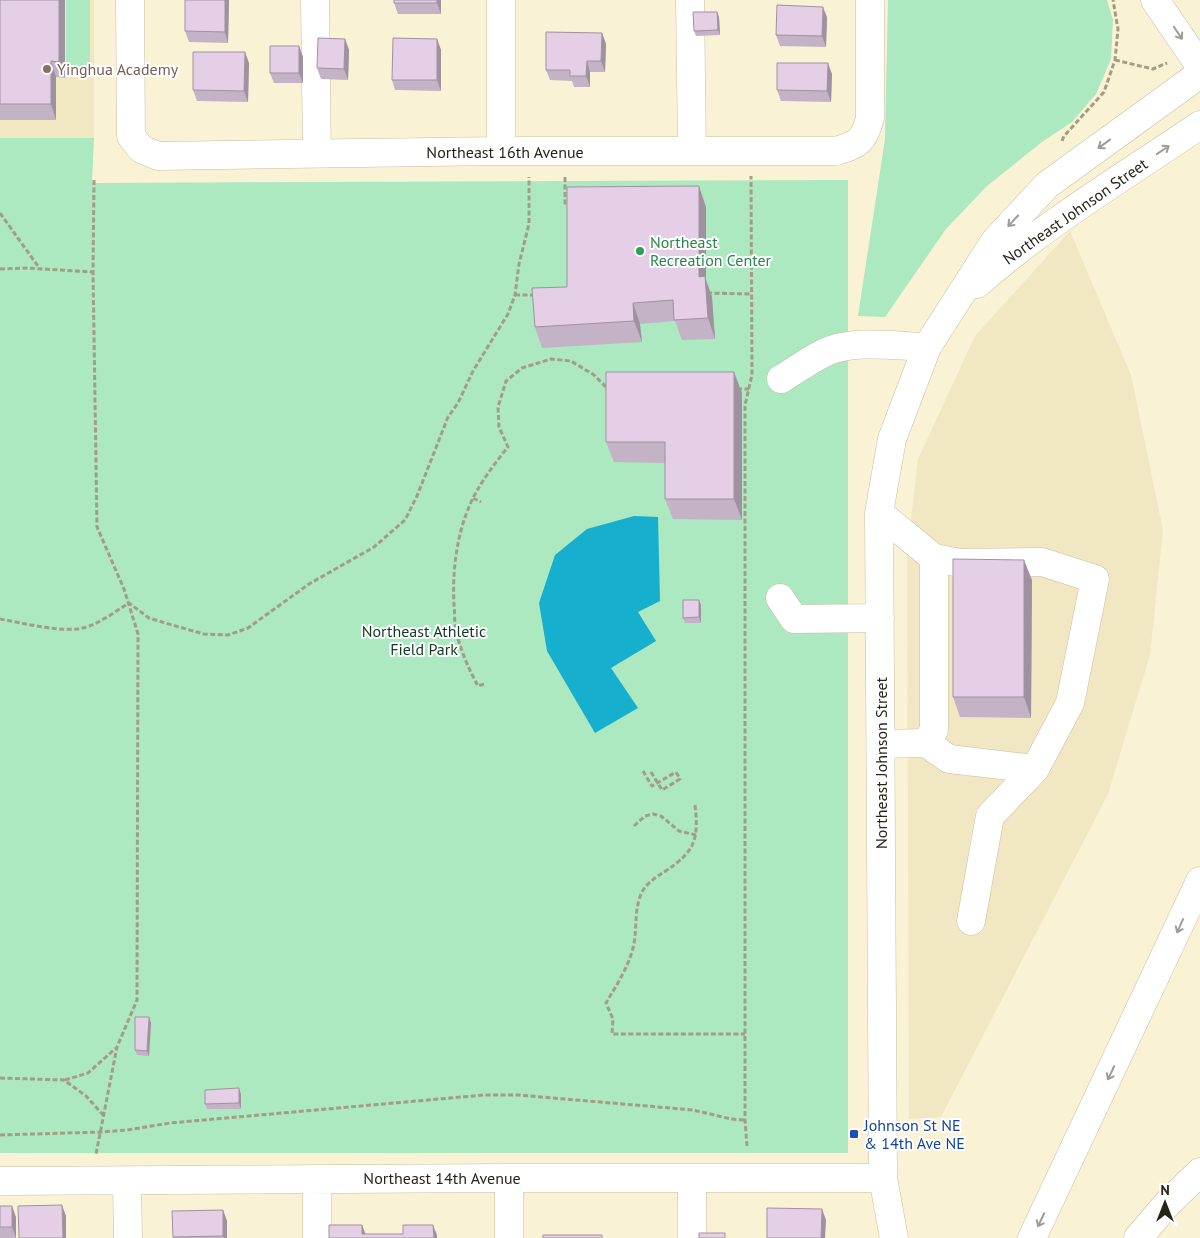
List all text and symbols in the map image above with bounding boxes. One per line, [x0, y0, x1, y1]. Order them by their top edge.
one-way arrow [1172, 26, 1183, 40]
place label: Yinghua Academy [57, 59, 179, 79]
marker: Yinghua Academy [41, 63, 53, 75]
one-way arrow [1097, 139, 1111, 149]
street label: Northeast 16th Avenue [426, 142, 584, 162]
one-way arrow [1156, 145, 1170, 155]
street label: Northeast Johnson Street [999, 153, 1152, 268]
one-way arrow [1007, 215, 1019, 227]
place label: Northeast Recreation Center [650, 232, 772, 270]
marker: Northeast Recreation Center [634, 245, 646, 257]
park label: Northeast Athletic Field Park [362, 621, 486, 659]
street label: Northeast Johnson Street [871, 676, 891, 849]
one-way arrow [1174, 918, 1184, 933]
one-way arrow [1105, 1065, 1115, 1080]
place label: Johnson St NE & 14th Ave NE [863, 1115, 965, 1153]
marker: Johnson St NE & 14th Ave NE [848, 1128, 860, 1140]
street label: Northeast 14th Avenue [363, 1168, 521, 1188]
north arrow [1140, 1178, 1190, 1228]
text: N [1160, 1181, 1170, 1199]
one-way arrow [1036, 1212, 1046, 1227]

